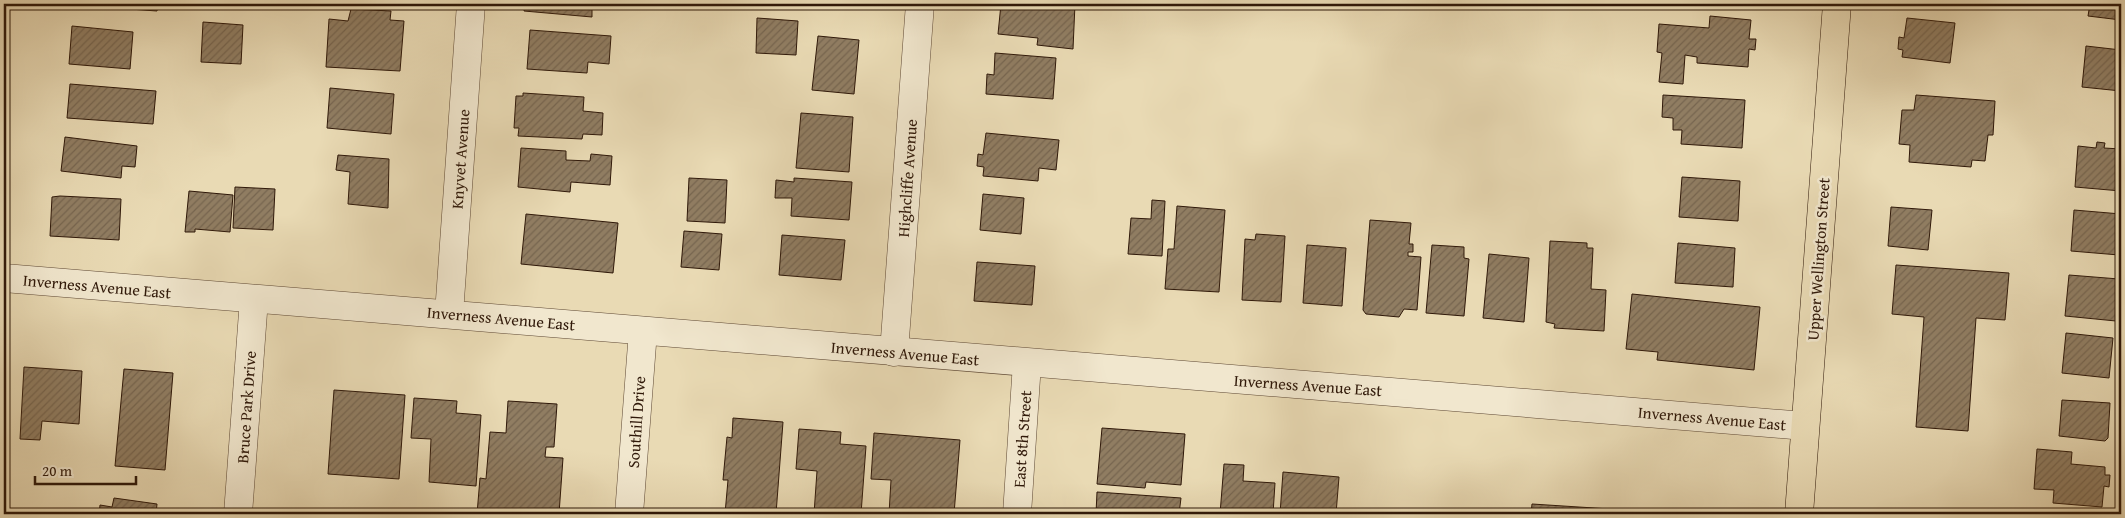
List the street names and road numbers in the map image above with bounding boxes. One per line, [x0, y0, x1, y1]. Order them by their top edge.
street label: Knyvet Avenue [445, 108, 475, 210]
street label: Highcliffe Avenue [891, 118, 923, 238]
street label: Upper Wellington Street [1800, 176, 1836, 341]
street label: Inverness Avenue East [22, 268, 172, 304]
street label: Inverness Avenue East [426, 300, 576, 336]
street label: Inverness Avenue East [830, 335, 980, 371]
street label: Bruce Park Drive [230, 350, 262, 464]
street label: Inverness Avenue East [1233, 368, 1383, 402]
street label: Southill Drive [621, 375, 651, 469]
street label: East 8th Street [1007, 389, 1037, 488]
street label: Inverness Avenue East [1637, 400, 1787, 436]

